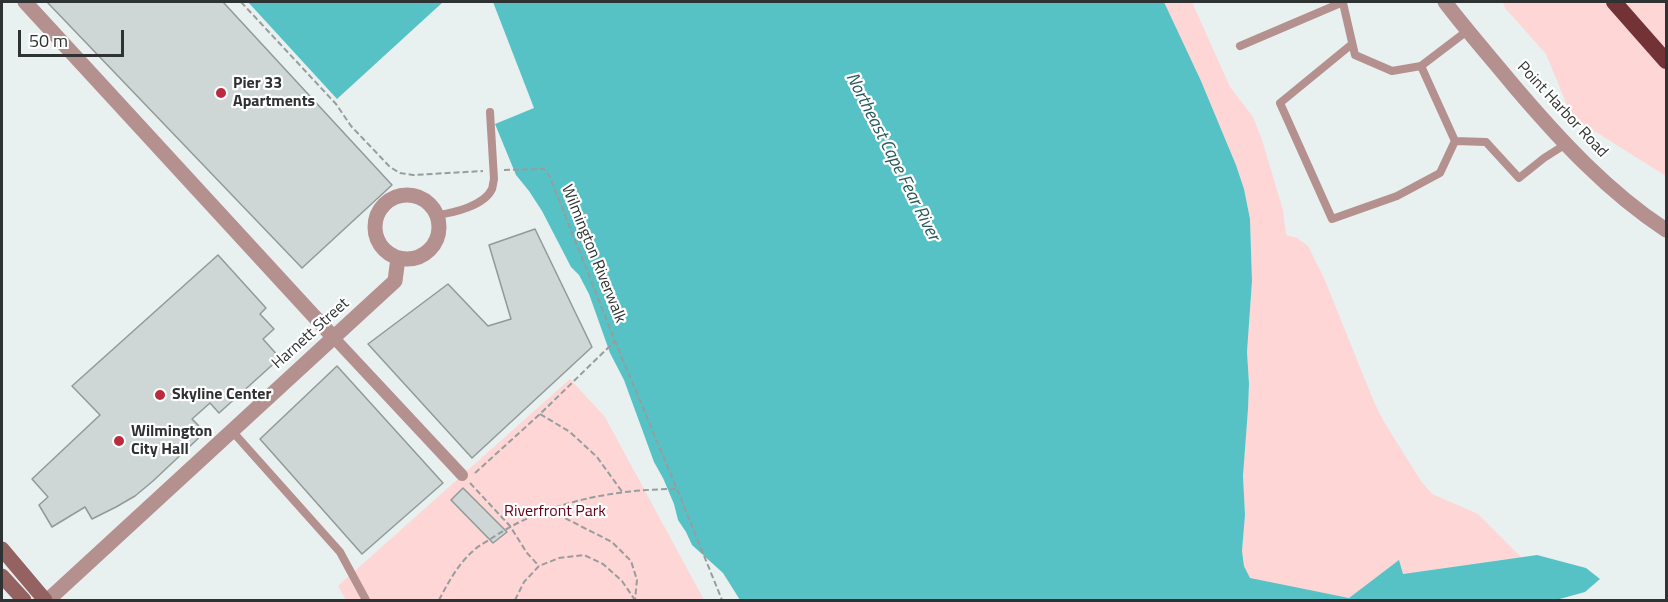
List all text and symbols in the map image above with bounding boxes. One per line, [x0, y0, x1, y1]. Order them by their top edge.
scale bar [21, 18, 128, 56]
text: 50 m [29, 27, 68, 54]
street label: Point Harbor Road [1513, 58, 1611, 162]
water label: Northeast Cape Fear River [840, 69, 944, 245]
place label: Pier 33 Apartments [233, 74, 315, 112]
marker: Pier 33 Apartments [214, 86, 228, 100]
street label: Wilmington Riverwalk [557, 182, 629, 326]
street label: Harnett Street [269, 294, 353, 374]
place label: Skyline Center [172, 385, 271, 405]
marker: Skyline Center [153, 388, 167, 402]
place label: Wilmington City Hall [131, 422, 212, 460]
marker: Wilmington City Hall [112, 434, 126, 448]
park label: Riverfront Park [504, 502, 606, 522]

